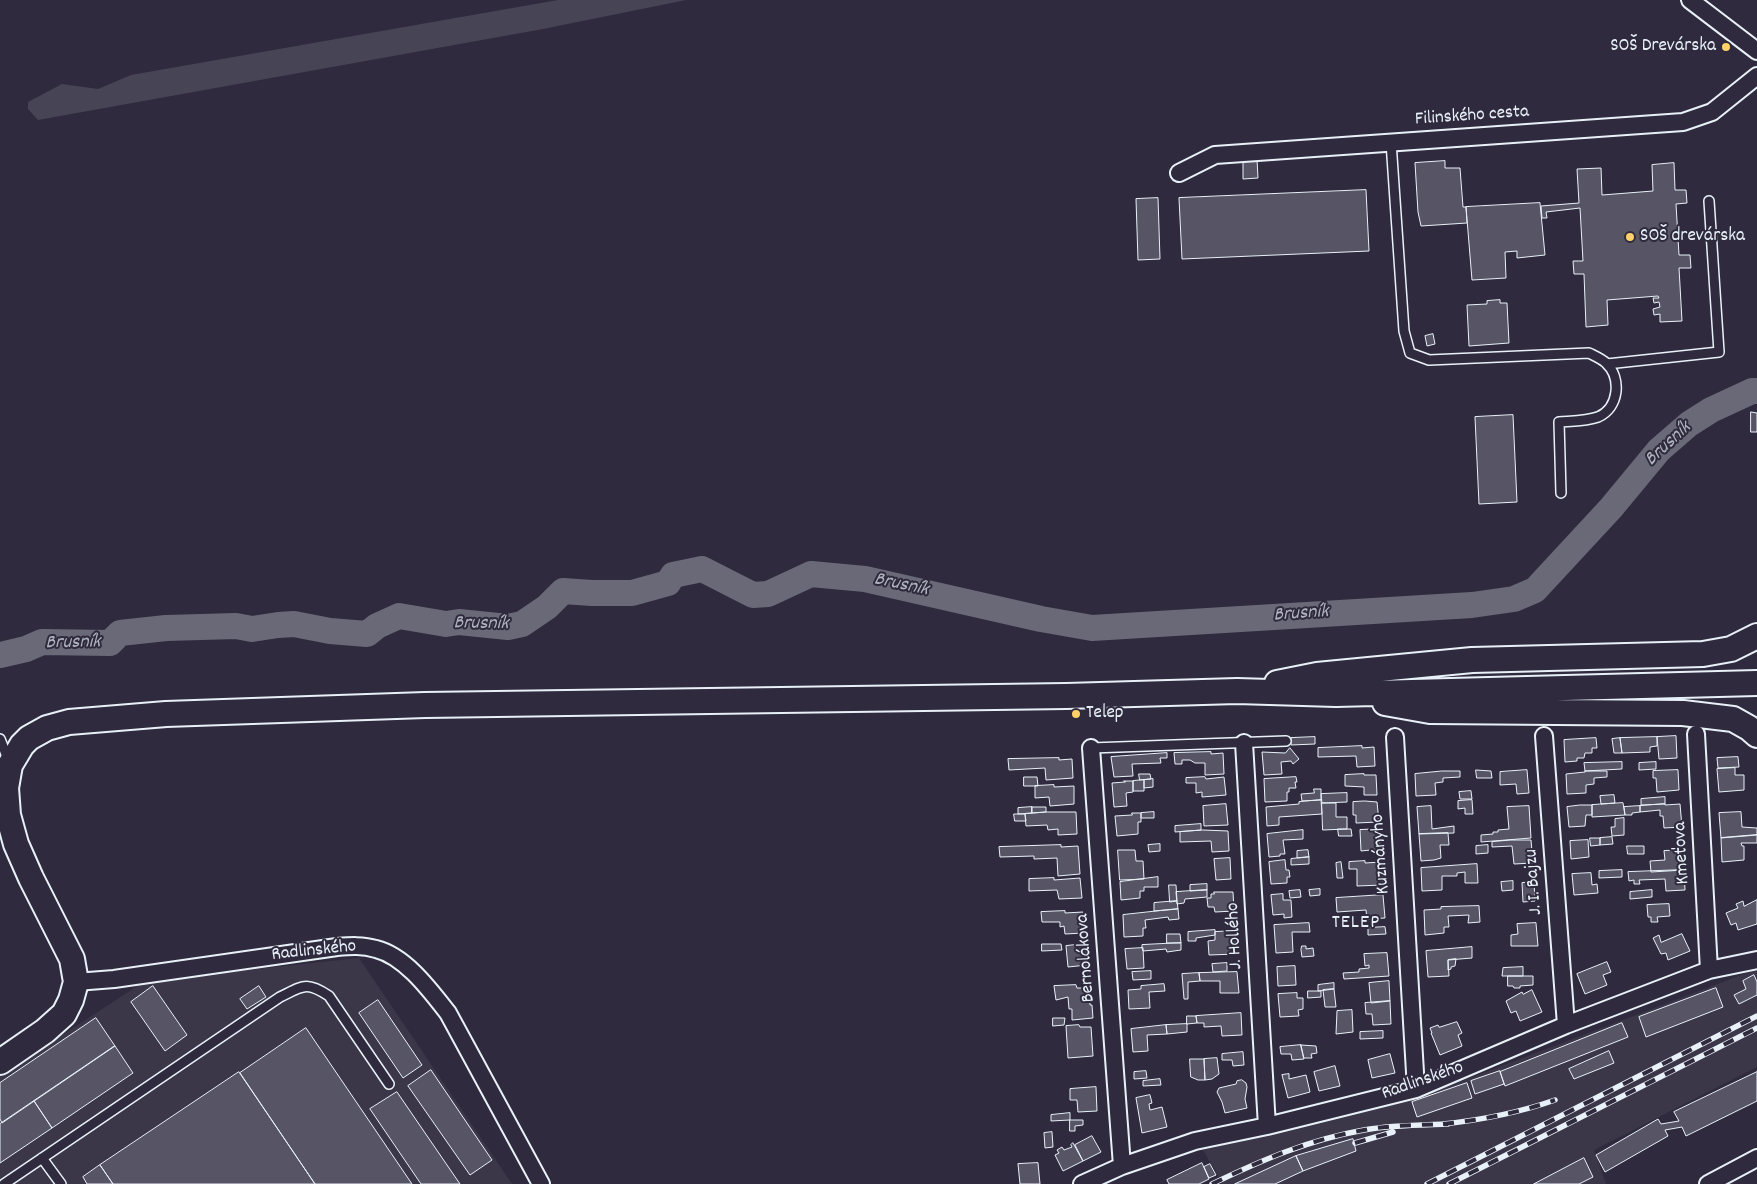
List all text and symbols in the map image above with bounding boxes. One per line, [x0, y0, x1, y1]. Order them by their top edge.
place label: SOŠ Drevárska [1610, 36, 1716, 58]
marker: SOŠ Drevárska [1720, 41, 1732, 53]
street label: Filinského cesta [1414, 102, 1530, 132]
place label: SOŠ drevárska [1640, 226, 1745, 248]
marker: SOŠ drevárska [1624, 231, 1636, 243]
water label: Brusník [1641, 417, 1697, 473]
water label: Brusník [872, 569, 930, 603]
water label: Brusník [1273, 601, 1329, 629]
water label: Brusník [453, 613, 509, 637]
water label: Brusník [45, 632, 101, 656]
place label: Telep [1086, 703, 1124, 725]
marker: Telep [1070, 708, 1082, 720]
street label: Kuzmányho [1368, 813, 1396, 895]
street label: Kmeťova [1670, 821, 1696, 885]
street label: J. I. Bajzu [1521, 848, 1549, 916]
street label: J. Hollého [1223, 902, 1249, 970]
district label: TELEP [1331, 912, 1381, 936]
street label: Bernolákova [1073, 913, 1101, 1003]
street label: Radlinského [271, 936, 357, 968]
street label: Radlinského [1379, 1057, 1467, 1107]

